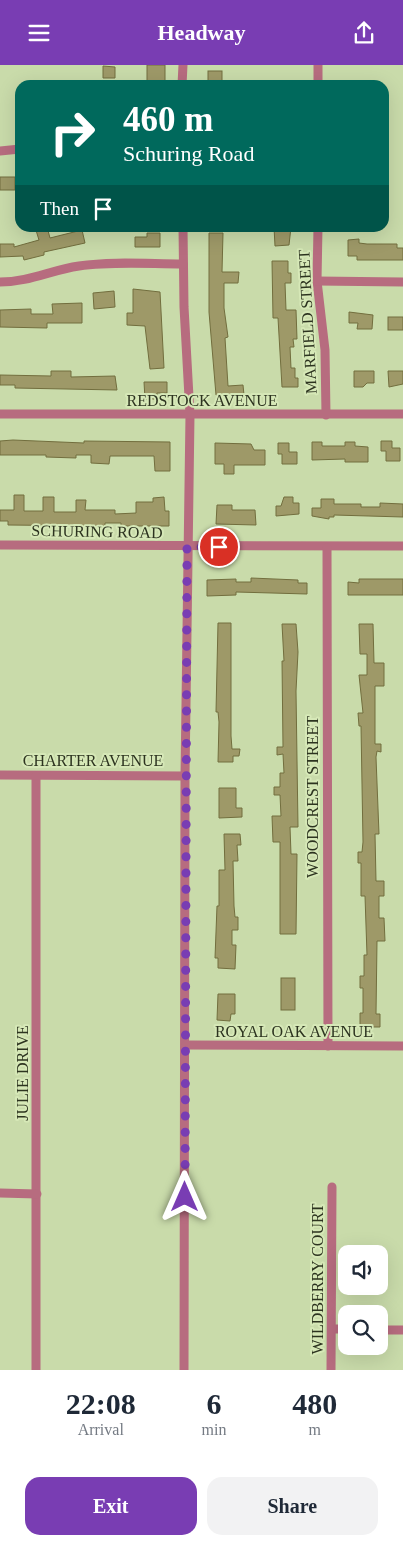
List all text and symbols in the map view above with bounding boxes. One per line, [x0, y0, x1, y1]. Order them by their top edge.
icon: menu [25, 19, 53, 47]
icon: share [350, 19, 378, 47]
text: Headway [158, 20, 246, 45]
icon: right [40, 100, 105, 165]
text: 460 m [123, 100, 213, 139]
text: Schuring Road [123, 141, 254, 166]
icon: arrive [89, 195, 117, 223]
text: Then [40, 198, 79, 219]
street label: MARFIELD STREET [295, 249, 320, 395]
street label: REDSTOCK AVENUE [127, 392, 277, 409]
street label: SCHURING ROAD [31, 522, 163, 541]
pin [198, 526, 240, 568]
icon: arrive [205, 533, 233, 561]
street label: WOODCREST STREET [304, 716, 321, 878]
street label: CHARTER AVENUE [23, 752, 163, 769]
street label: ROYAL OAK AVENUE [215, 1023, 373, 1040]
street label: JULIE DRIVE [14, 1025, 31, 1121]
position arrow [158, 1170, 210, 1222]
street label: WILDBERRY COURT [309, 1203, 326, 1354]
map controls [338, 1245, 388, 1355]
button: sound [338, 1245, 388, 1295]
button: search [338, 1305, 388, 1355]
text: 22:08 [66, 1387, 136, 1420]
text: 6 [206, 1387, 221, 1420]
text: 480 [292, 1387, 337, 1420]
text: Arrival [78, 1421, 124, 1438]
text: min [202, 1421, 226, 1438]
text: m [308, 1421, 321, 1438]
button: Exit [25, 1477, 197, 1535]
button: Share [207, 1477, 378, 1535]

